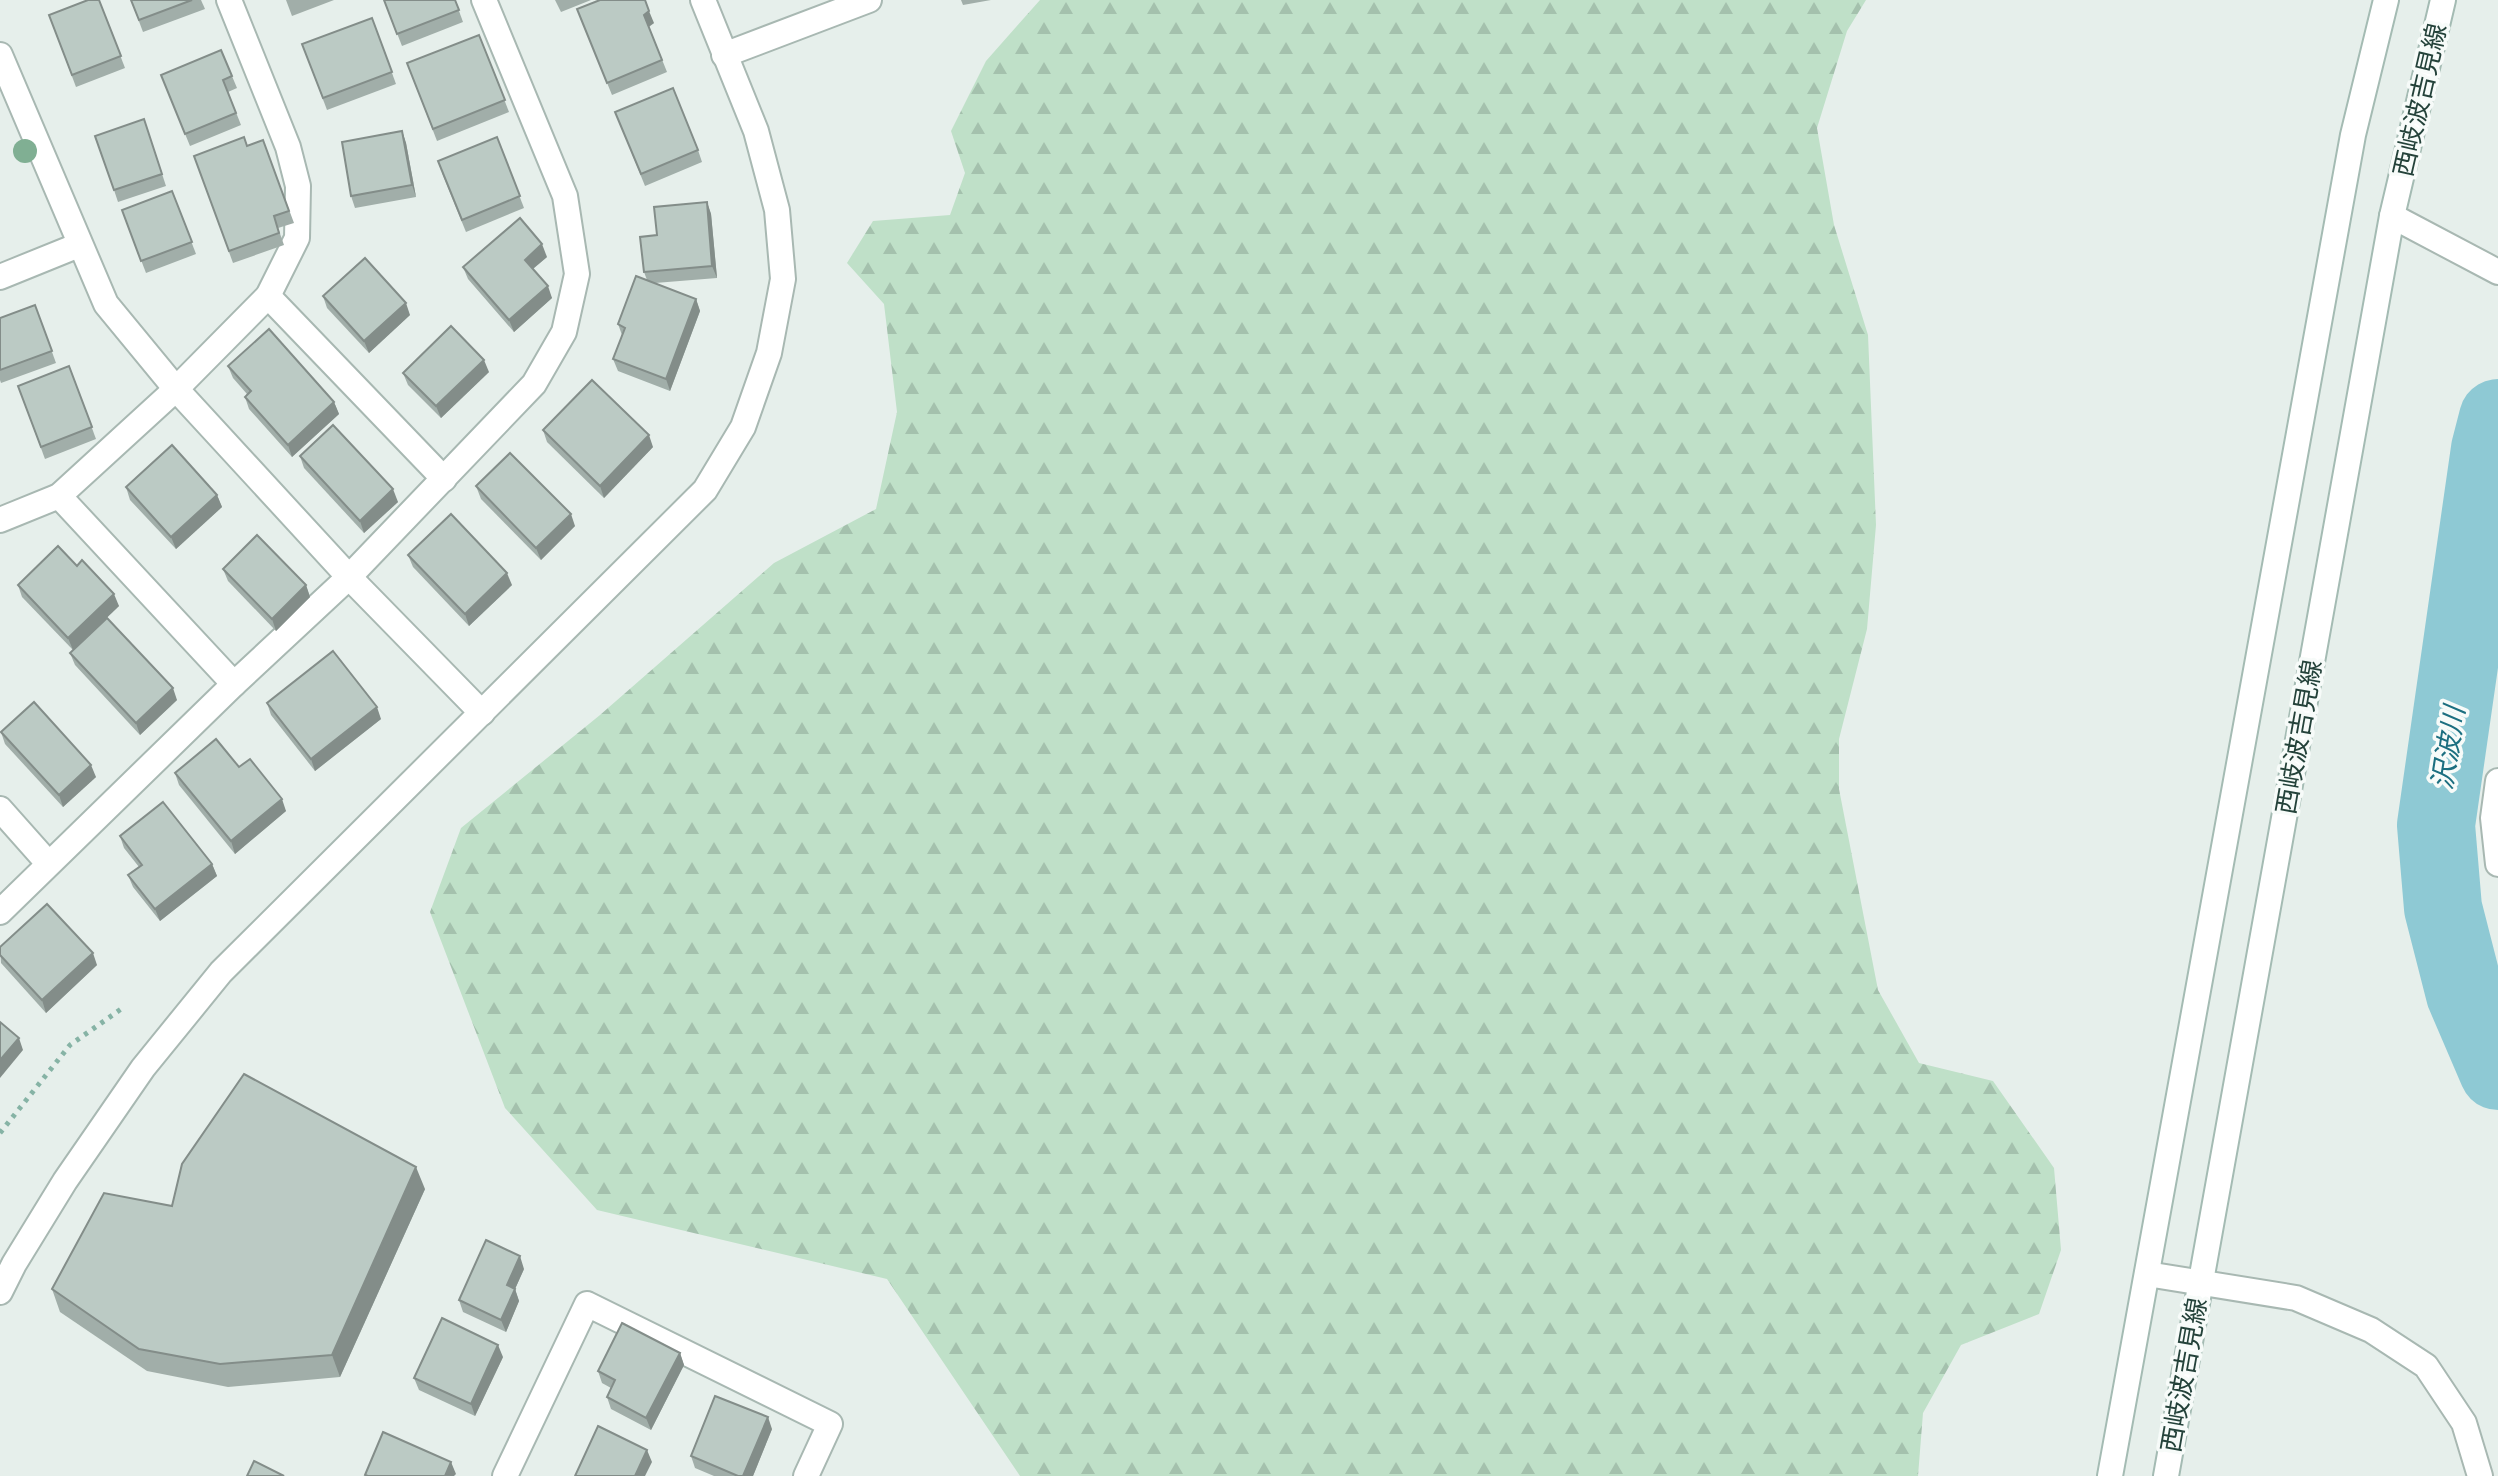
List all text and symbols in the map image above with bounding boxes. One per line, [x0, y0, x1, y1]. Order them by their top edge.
street label: 西岐波吉見線 [2386, 20, 2451, 179]
street label: 西岐波吉見線 [2269, 657, 2326, 816]
water label: 沢波川 [2424, 701, 2471, 792]
street label: 西岐波吉見線 [2154, 1295, 2211, 1454]

